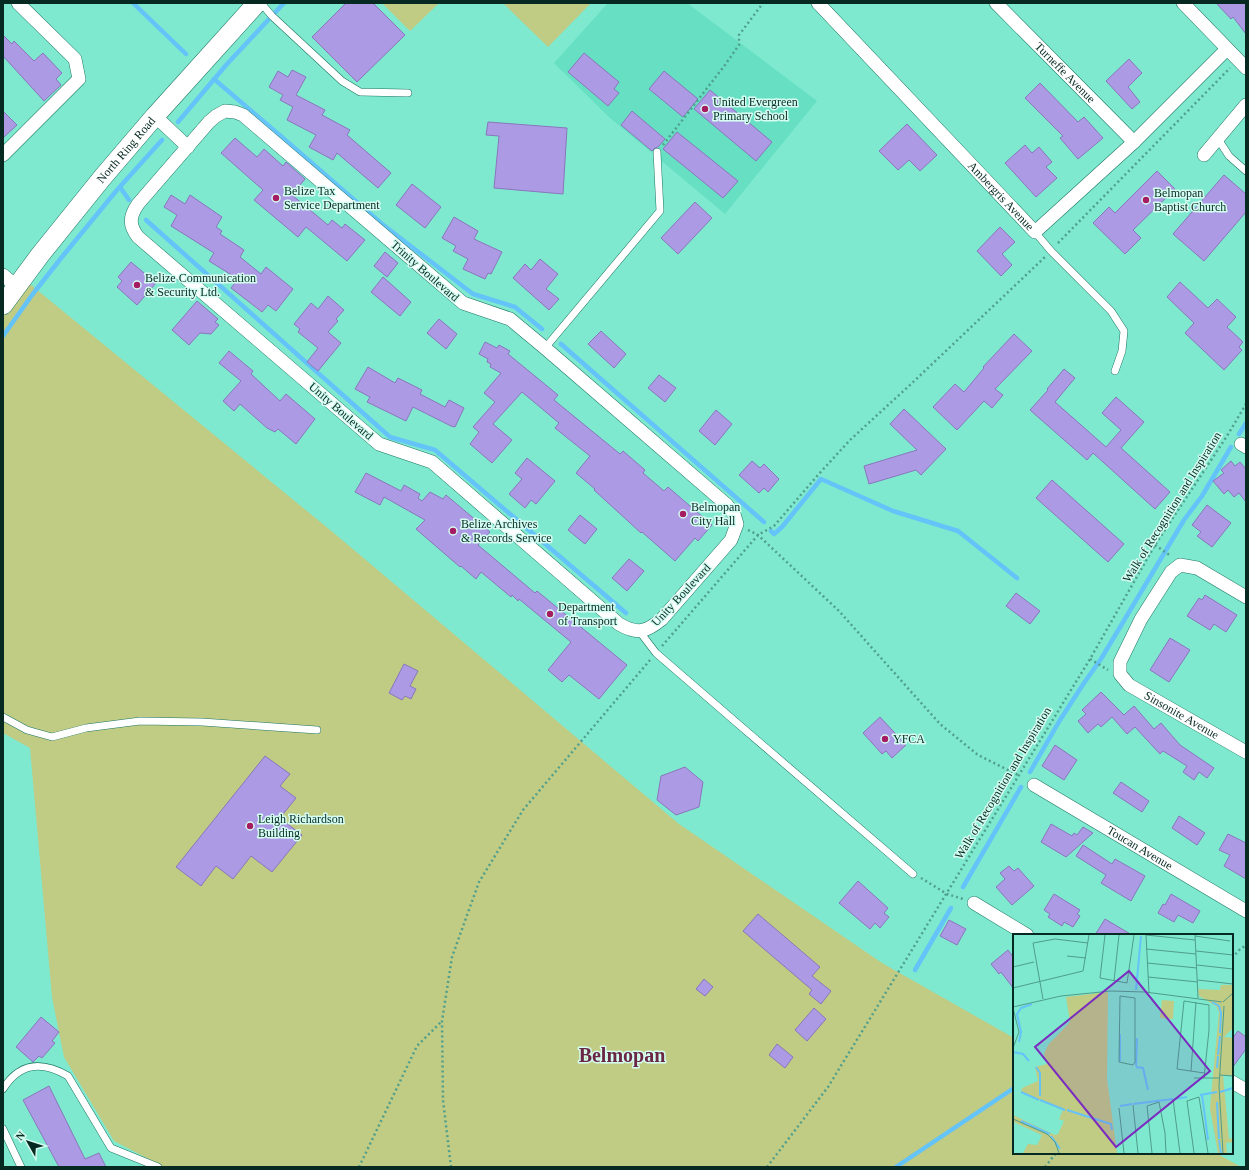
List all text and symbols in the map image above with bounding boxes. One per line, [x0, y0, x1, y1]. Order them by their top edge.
street label: Turneffe Avenue [1032, 39, 1098, 106]
place label: United Evergreen Primary School [713, 95, 798, 123]
marker: United Evergreen Primary School [700, 104, 710, 114]
street label: North Ring Road [94, 114, 158, 186]
street label: Ambergris Avenue [965, 159, 1037, 234]
place label: Belize Tax Service Department [284, 184, 380, 212]
place label: Belmopan Baptist Church [1154, 186, 1226, 214]
marker: Belize Tax Service Department [271, 193, 281, 203]
marker: Belmopan Baptist Church [1141, 195, 1151, 205]
street label: Trinity Boulevard [388, 238, 462, 304]
place label: Belize Communication & Security Ltd. [145, 271, 256, 299]
marker: Belize Communication & Security Ltd. [132, 280, 142, 290]
street label: Unity Boulevard [306, 379, 376, 443]
street label: Walk of Recognition and Inspiration [1120, 429, 1224, 585]
place label: Belmopan City Hall [691, 500, 740, 528]
marker: Belmopan City Hall [678, 509, 688, 519]
place label: Belize Archives & Records Service [461, 517, 552, 545]
marker: Belize Archives & Records Service [448, 526, 458, 536]
street label: Unity Boulevard [648, 561, 714, 629]
place label: Department of Transport [558, 600, 618, 628]
marker: Department of Transport [545, 609, 555, 619]
street label: Sinsonite Avenue [1142, 688, 1221, 742]
street label: Walk of Recognition and Inspiration [952, 704, 1054, 862]
place label: YFCA [893, 732, 925, 746]
marker: YFCA [880, 734, 890, 744]
place label: Leigh Richardson Building [258, 812, 344, 840]
marker: Leigh Richardson Building [245, 821, 255, 831]
street label: Toucan Avenue [1104, 823, 1175, 873]
inset map [1013, 934, 1233, 1154]
district label: Belmopan [579, 1044, 665, 1067]
north arrow [8, 1122, 48, 1162]
text: N [13, 1129, 27, 1143]

